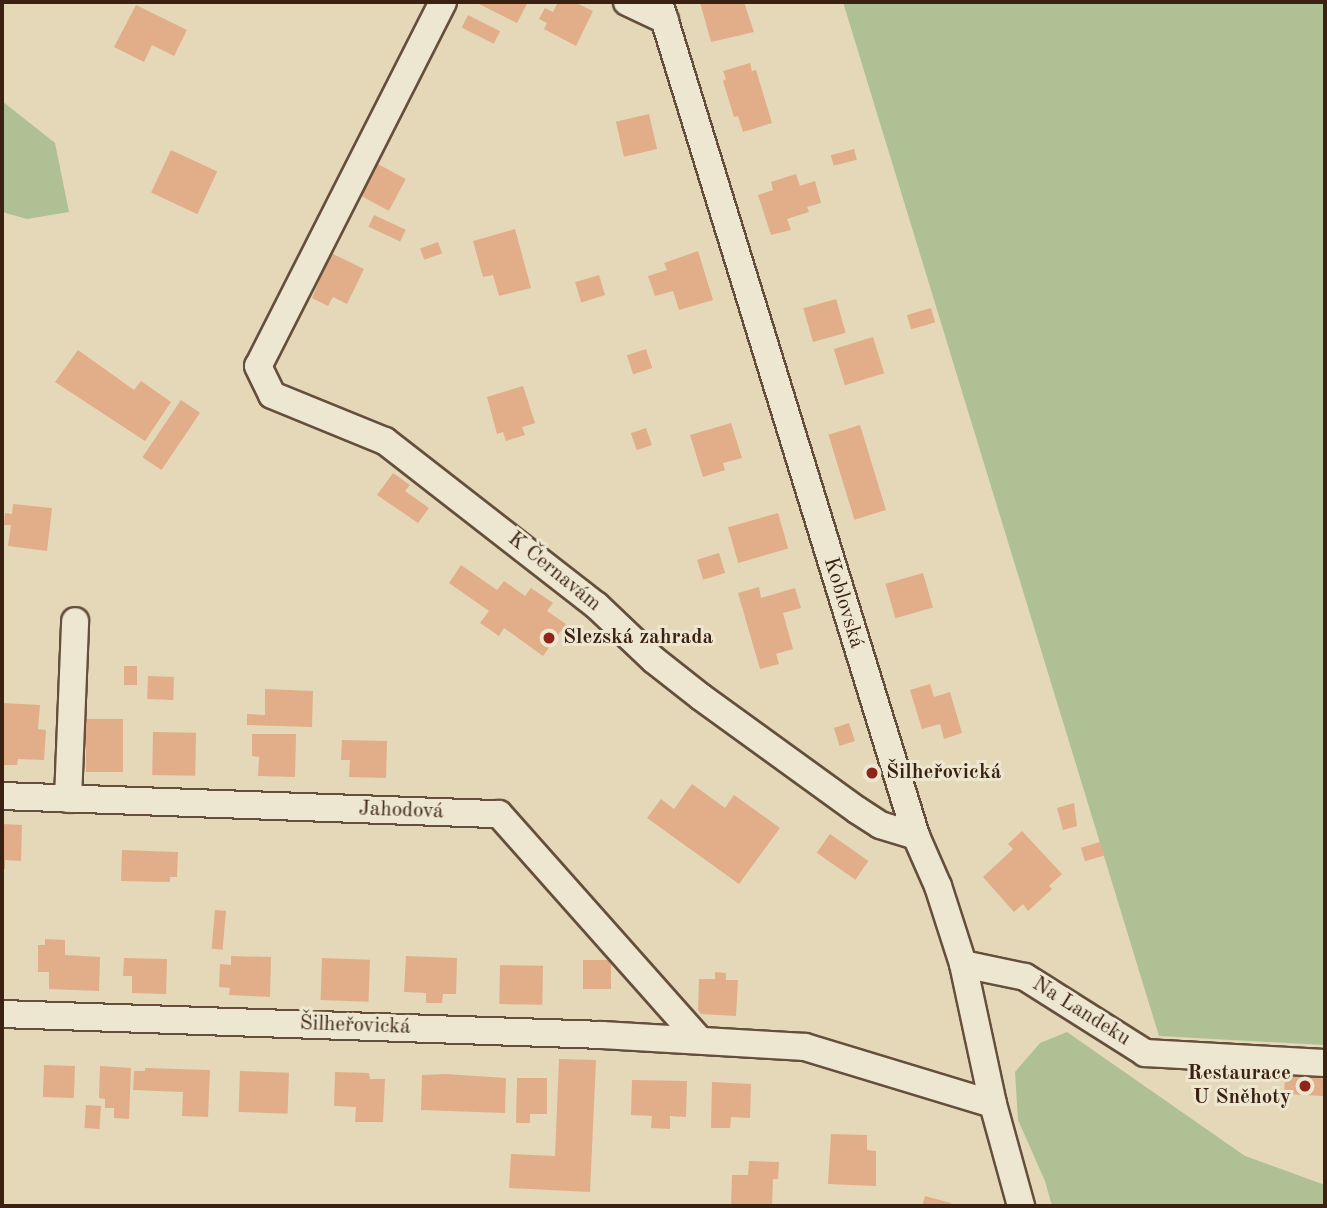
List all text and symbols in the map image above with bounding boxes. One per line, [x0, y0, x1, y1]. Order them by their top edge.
street label: K Černavám [502, 527, 606, 617]
street label: Koblovská [817, 554, 869, 652]
place label: Slezská zahrada [563, 625, 713, 651]
marker: Slezská zahrada [541, 630, 557, 646]
place label: Šilheřovická [886, 760, 1001, 786]
marker: Šilheřovická [864, 765, 880, 781]
street label: Jahodová [358, 797, 444, 825]
street label: Na Landeku [1027, 972, 1135, 1052]
street label: Šilheřovická [299, 1011, 411, 1041]
place label: Restaurace U Sněhoty [1187, 1061, 1291, 1111]
marker: Restaurace U Sněhoty [1297, 1078, 1313, 1094]

